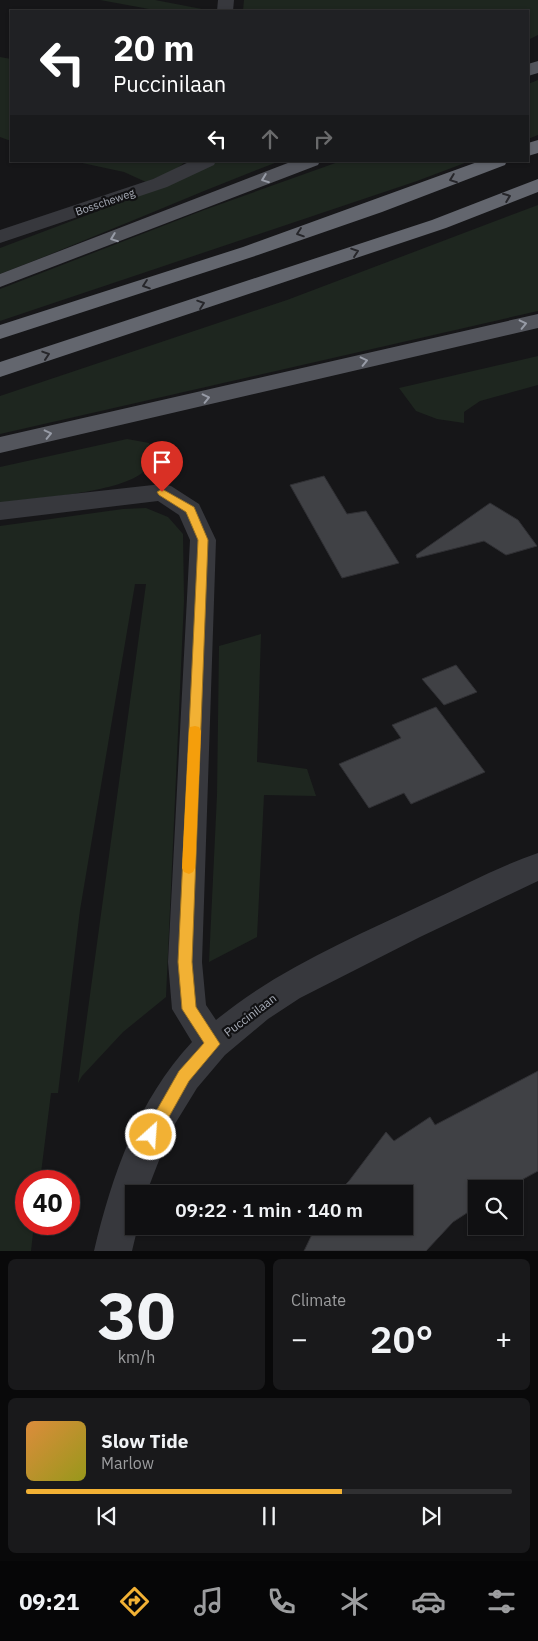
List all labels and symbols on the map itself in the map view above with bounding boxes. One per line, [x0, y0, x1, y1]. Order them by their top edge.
one-way arrow [261, 173, 270, 183]
one-way arrow [449, 173, 457, 183]
street label: Bosscheweg [73, 185, 137, 219]
one-way arrow [503, 193, 511, 203]
one-way arrow [296, 227, 304, 237]
one-way arrow [110, 232, 119, 242]
one-way arrow [350, 248, 358, 258]
one-way arrow [142, 279, 150, 289]
one-way arrow [196, 299, 204, 309]
one-way arrow [518, 319, 527, 330]
one-way arrow [42, 351, 50, 361]
one-way arrow [360, 356, 369, 367]
one-way arrow [202, 393, 211, 404]
one-way arrow [43, 429, 52, 440]
pin [141, 441, 183, 492]
street label: Puccinilaan [221, 990, 279, 1040]
position arrow [124, 1108, 176, 1160]
speed limit sign: 40 [15, 1170, 80, 1235]

